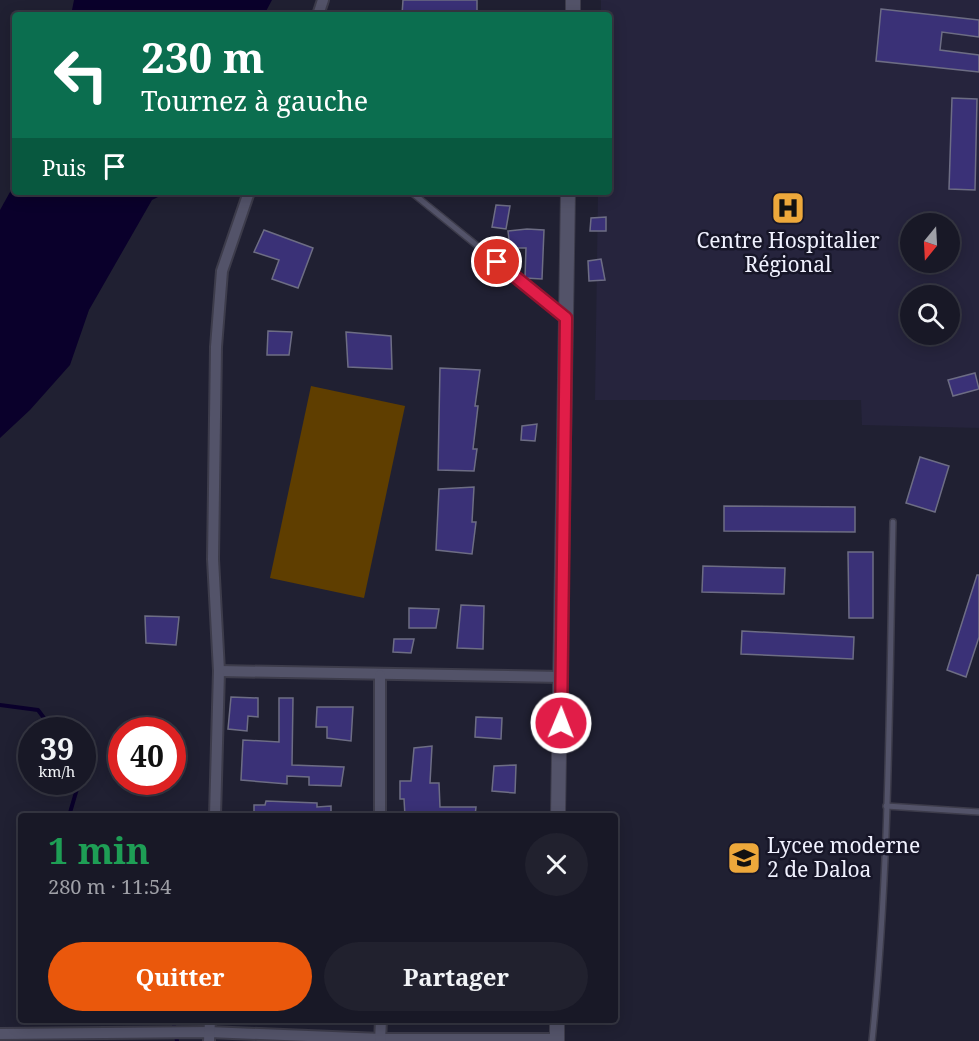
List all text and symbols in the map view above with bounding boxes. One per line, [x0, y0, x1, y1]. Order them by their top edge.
text: 230 m [141, 28, 265, 85]
icon: left [42, 36, 120, 114]
text: Tournez à gauche [141, 82, 368, 119]
icon: arrive [98, 150, 131, 183]
text: Puis [42, 152, 86, 182]
hospital icon: Centre Hospitalier Régional [770, 190, 806, 226]
north arrow [900, 213, 960, 273]
map controls [900, 213, 960, 345]
place label: Centre Hospitalier Régional [696, 226, 880, 278]
pin [471, 236, 522, 287]
icon: arrive [480, 245, 513, 278]
button: search [900, 285, 960, 345]
position arrow [529, 691, 593, 755]
speed limit sign: 40 [108, 717, 186, 795]
text: 39 [40, 728, 74, 769]
text: km/h [39, 761, 75, 781]
text: 1 min [48, 826, 150, 875]
place label: Lycee moderne 2 de Daloa [767, 831, 920, 883]
button: close [525, 833, 588, 896]
school or university icon: Lycee moderne 2 de Daloa [726, 840, 762, 876]
text: 280 m · 11:54 [48, 873, 171, 900]
button: Quitter [48, 942, 312, 1011]
button: Partager [324, 942, 588, 1011]

